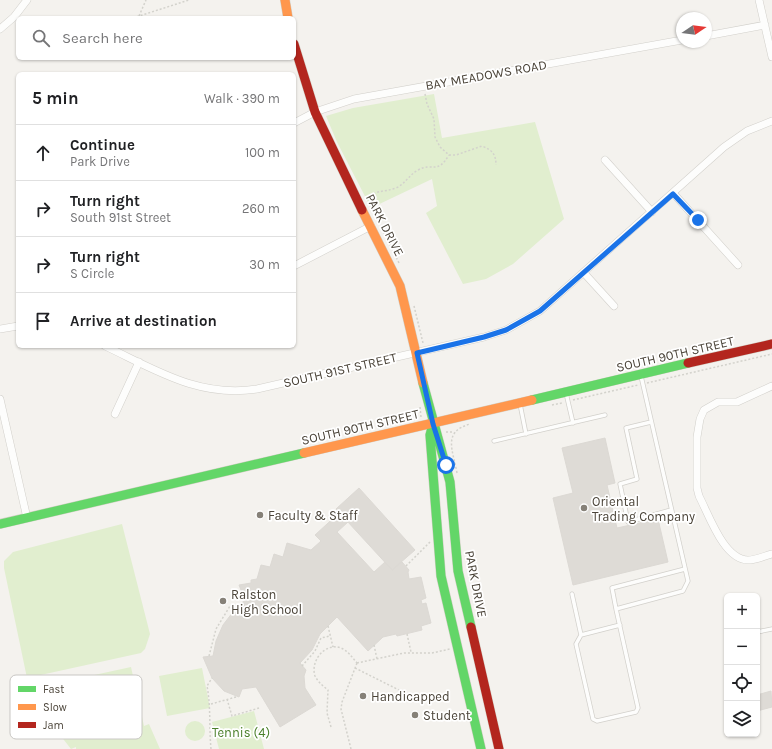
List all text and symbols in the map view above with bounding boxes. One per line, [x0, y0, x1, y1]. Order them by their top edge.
north arrow [676, 12, 712, 48]
search box [16, 16, 296, 60]
icon: search [30, 27, 52, 49]
text: Search here [62, 29, 143, 47]
street label: BAY MEADOWS ROAD [424, 57, 548, 93]
text: 5 min [32, 88, 79, 108]
text: Walk · 390 m [204, 91, 280, 106]
text: Continue [70, 136, 135, 154]
icon: ahead [32, 142, 54, 164]
text: 100 m [245, 145, 280, 160]
text: Park Drive [70, 154, 130, 169]
street label: PARK DRIVE [363, 191, 407, 259]
text: Turn right [70, 192, 140, 210]
icon: right [32, 198, 54, 220]
text: 260 m [242, 201, 280, 216]
text: South 91st Street [70, 210, 171, 225]
route end [689, 211, 707, 229]
text: Turn right [70, 248, 140, 266]
icon: right [32, 254, 54, 276]
text: 30 m [249, 257, 280, 272]
text: S Circle [70, 266, 115, 281]
icon: arrive [32, 310, 54, 332]
text: Arrive at destination [70, 312, 217, 330]
street label: SOUTH 90TH STREET [615, 333, 736, 375]
street label: SOUTH 91ST STREET [282, 350, 399, 390]
street label: SOUTH 90TH STREET [300, 406, 421, 448]
route start [437, 456, 455, 474]
place label: Oriental Trading Company [592, 494, 695, 524]
marker: Oriental Trading Company [579, 503, 589, 513]
place label: Faculty & Staff [268, 508, 358, 523]
marker: Faculty & Staff [255, 510, 265, 520]
street label: PARK DRIVE [462, 549, 490, 619]
place label: Ralston High School [231, 587, 302, 617]
map controls [724, 593, 760, 737]
button: + [724, 593, 760, 629]
marker: Ralston High School [218, 596, 228, 606]
button: − [724, 629, 760, 665]
button: locate [724, 665, 760, 701]
legend [10, 675, 142, 739]
text: Fast [43, 683, 64, 696]
place label: Handicapped [371, 689, 450, 704]
marker: Handicapped [358, 691, 368, 701]
text: Slow [43, 701, 67, 714]
button: layers [724, 701, 760, 737]
place label: Student [423, 708, 471, 723]
marker: Student [410, 710, 420, 720]
text: Jam [43, 719, 64, 732]
park label: Tennis (4) [212, 725, 270, 740]

